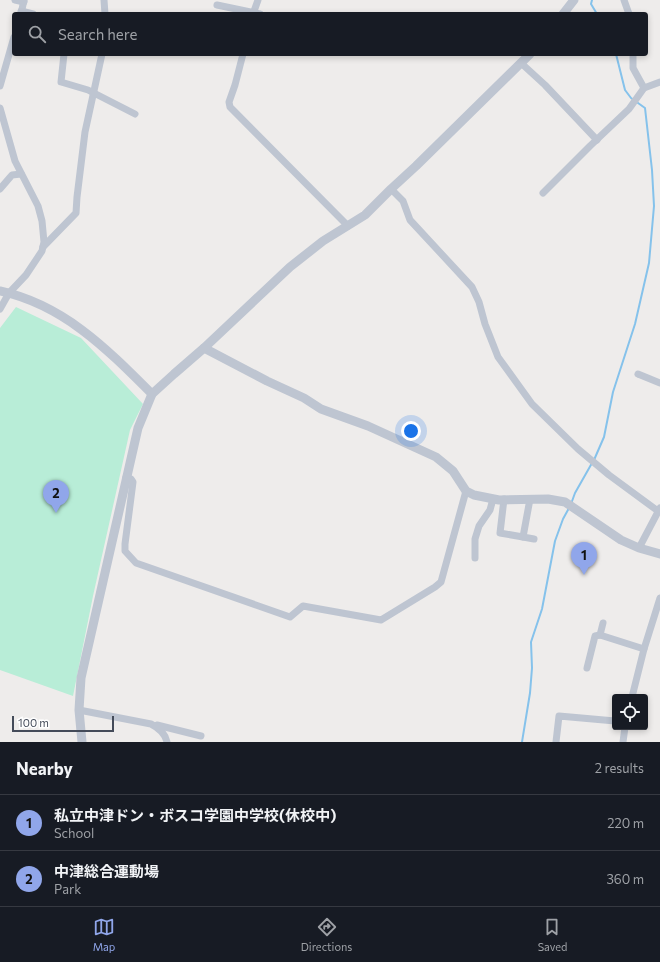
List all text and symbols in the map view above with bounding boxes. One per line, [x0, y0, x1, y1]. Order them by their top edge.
search box [12, 12, 648, 56]
icon: search [26, 23, 48, 45]
text: Search here [58, 25, 137, 43]
your location [401, 421, 421, 441]
pin: 2 [43, 480, 69, 513]
pin: 1 [571, 542, 597, 575]
map controls [612, 694, 648, 730]
button: locate [612, 694, 648, 730]
scale bar [12, 714, 114, 733]
text: 100 m [18, 716, 49, 729]
text: Nearby [16, 758, 73, 779]
text: 2 results [595, 760, 644, 776]
text: 私立中津ドン・ボスコ学園中学校(休校中) [54, 806, 336, 824]
text: 1 [26, 815, 32, 831]
text: 220 m [607, 815, 644, 831]
text: School [54, 825, 94, 841]
text: 中津総合運動場 [54, 862, 159, 880]
text: 2 [25, 871, 33, 887]
text: 360 m [606, 871, 644, 887]
text: Park [54, 881, 81, 897]
tab: Map [93, 916, 115, 953]
tab: Directions [301, 916, 352, 953]
tab: Saved [538, 916, 567, 953]

